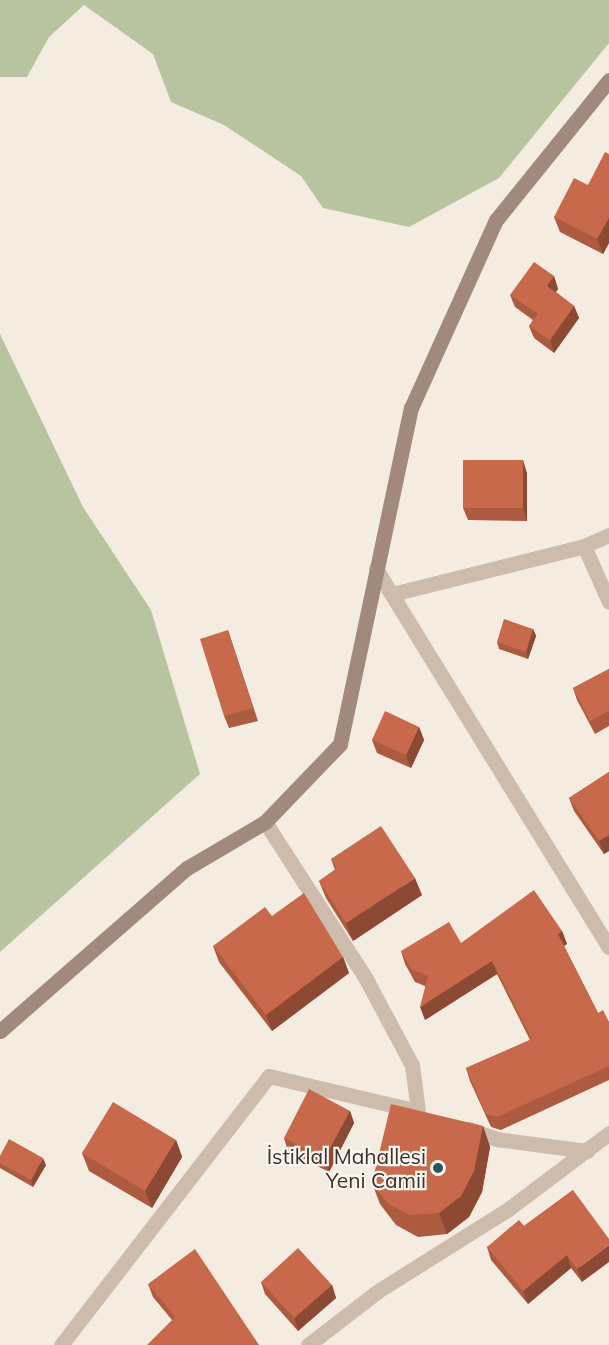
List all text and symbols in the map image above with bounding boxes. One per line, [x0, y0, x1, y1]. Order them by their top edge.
place label: İstiklal Mahallesi Yeni Camii [267, 1143, 426, 1193]
marker: İstiklal Mahallesi Yeni Camii [431, 1161, 445, 1175]

